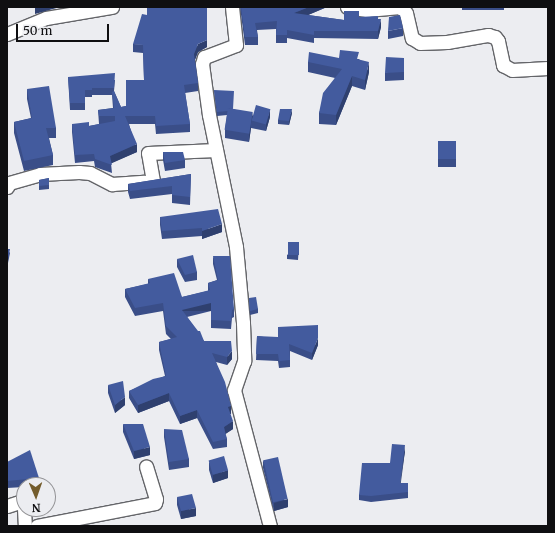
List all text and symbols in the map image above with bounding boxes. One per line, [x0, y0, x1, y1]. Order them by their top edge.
scale bar [18, 16, 111, 42]
text: 50 m [23, 23, 52, 38]
north arrow [16, 477, 56, 517]
text: N [32, 501, 41, 515]

